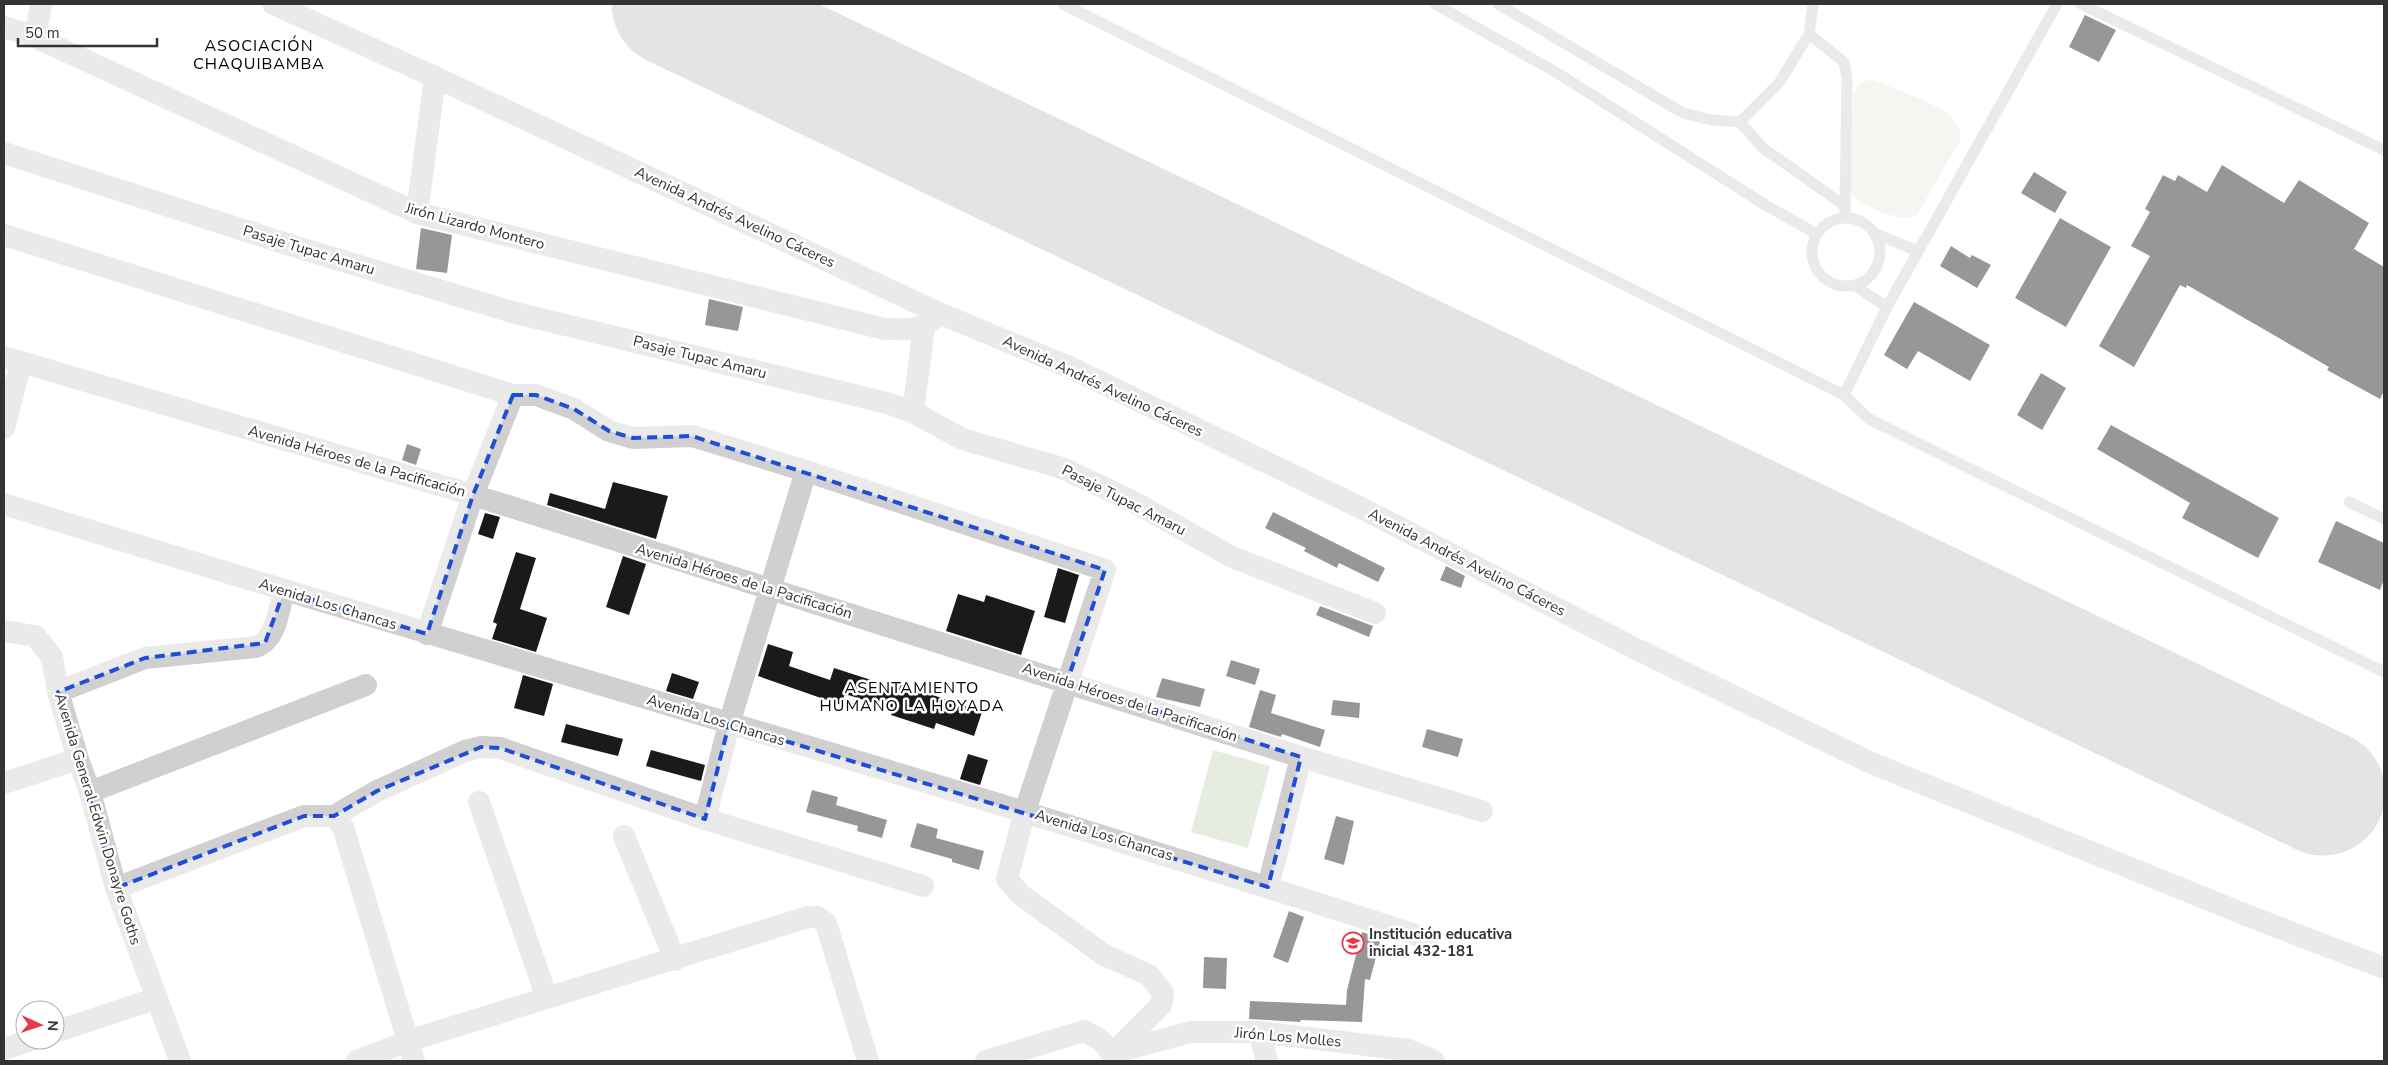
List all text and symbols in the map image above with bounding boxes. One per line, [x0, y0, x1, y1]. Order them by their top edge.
scale bar [18, 15, 156, 47]
text: 50 m [25, 23, 60, 43]
district label: ASOCIACIÓN CHAQUIBAMBA [193, 35, 325, 75]
street label: Avenida Andrés Avelino Cáceres [632, 162, 838, 272]
street label: Jirón Lizardo Montero [402, 198, 547, 254]
street label: Pasaje Tupac Amaru [241, 220, 377, 280]
street label: Pasaje Tupac Amaru [631, 331, 769, 383]
street label: Avenida Andrés Avelino Cáceres [1000, 331, 1206, 441]
street label: Avenida Héroes de la Pacificación [246, 420, 468, 502]
street label: Pasaje Tupac Amaru [1058, 460, 1190, 540]
street label: Avenida Andrés Avelino Cáceres [1365, 503, 1569, 621]
street label: Avenida Héroes de la Pacificación [633, 538, 855, 624]
street label: Avenida Los Chancas [257, 573, 399, 635]
street label: Avenida Héroes de la Pacificación [1020, 658, 1240, 746]
district label: ASENTAMIENTO HUMANO LA HOYADA [820, 677, 1004, 717]
street label: Avenida Los Chancas [645, 689, 787, 751]
street label: Avenida General Edwin Donayre Goths [50, 691, 146, 947]
street label: Avenida Los Chancas [1033, 804, 1175, 866]
place label: Institución educativa inicial 432-181 [1369, 924, 1512, 961]
school or university icon: Institución educativa inicial 432-181 [1341, 931, 1365, 955]
north arrow [15, 1000, 65, 1050]
text: N [43, 1020, 62, 1031]
street label: Jirón Los Molles [1233, 1022, 1342, 1052]

